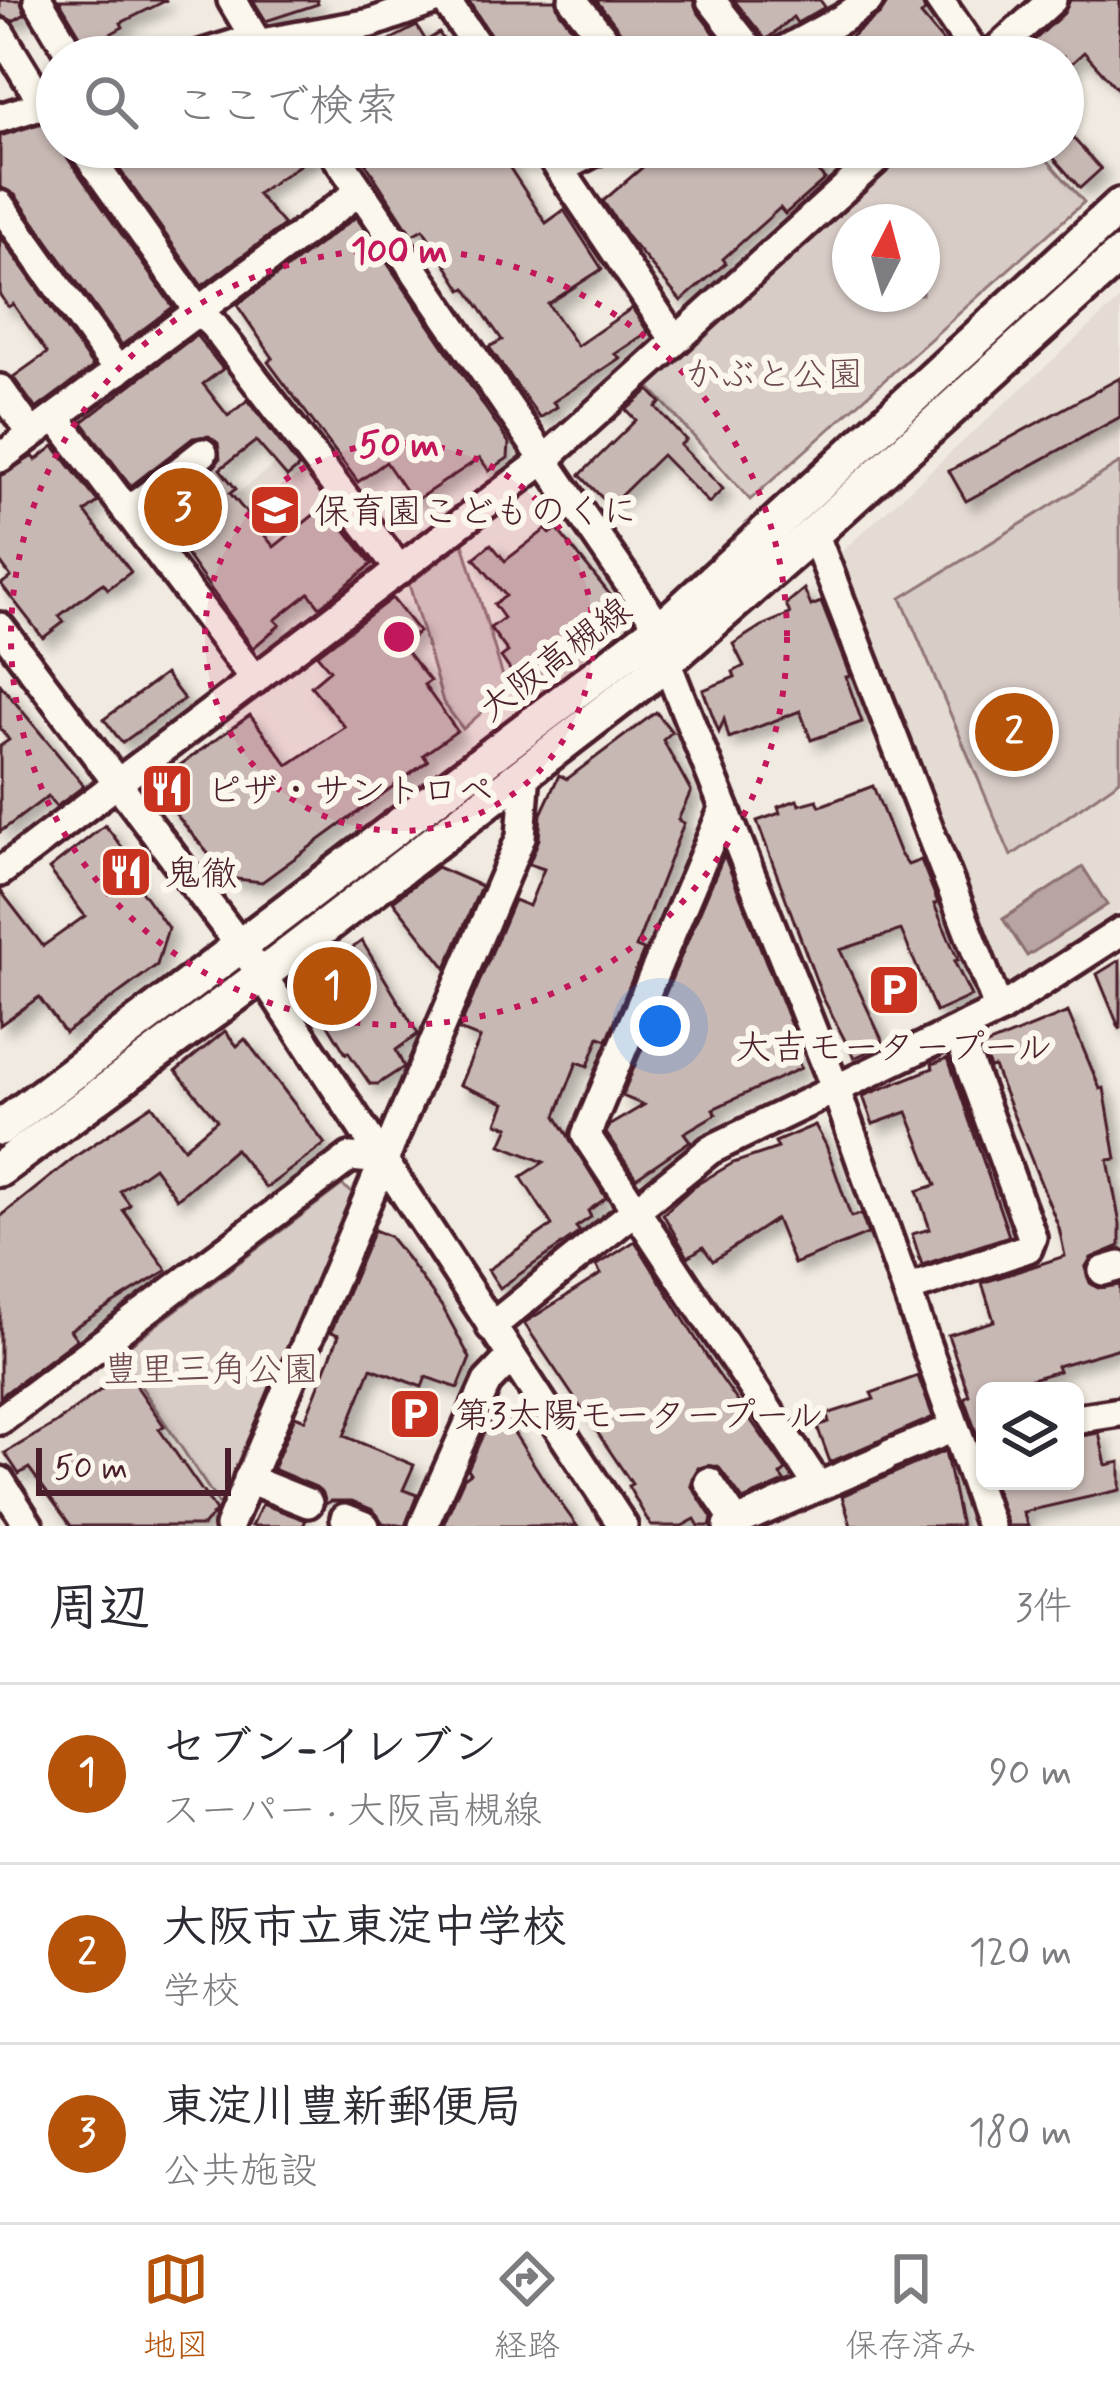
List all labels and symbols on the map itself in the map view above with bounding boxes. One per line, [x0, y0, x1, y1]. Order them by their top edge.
north arrow [832, 204, 940, 312]
text: 100 m [351, 229, 447, 276]
park label: かぶと公園 [685, 353, 863, 400]
text: 50 m [359, 423, 439, 470]
pin: 3 [144, 462, 222, 552]
school or university icon: 保育園こどものくに [247, 482, 303, 538]
place label: 保育園こどものくに [314, 490, 638, 537]
street label: 大阪高槻線 [470, 588, 642, 734]
centre of rings [378, 616, 420, 658]
pin: 2 [975, 687, 1053, 777]
restaurant icon: ピザ・サントロペ [139, 761, 195, 817]
place label: ピザ・サントロペ [206, 769, 494, 816]
restaurant icon: 鬼徹 [98, 844, 154, 900]
place label: 鬼徹 [165, 852, 237, 899]
pin: 1 [293, 941, 371, 1031]
parking icon: 大吉モータープール [866, 962, 922, 1018]
your location [630, 996, 690, 1056]
place label: 大吉モータープール [735, 1026, 1053, 1073]
park label: 豊里三角公園 [103, 1348, 319, 1395]
parking icon: 第3太陽モータープール [387, 1386, 443, 1442]
place label: 第3太陽モータープール [454, 1394, 824, 1441]
scale bar [36, 1442, 231, 1495]

